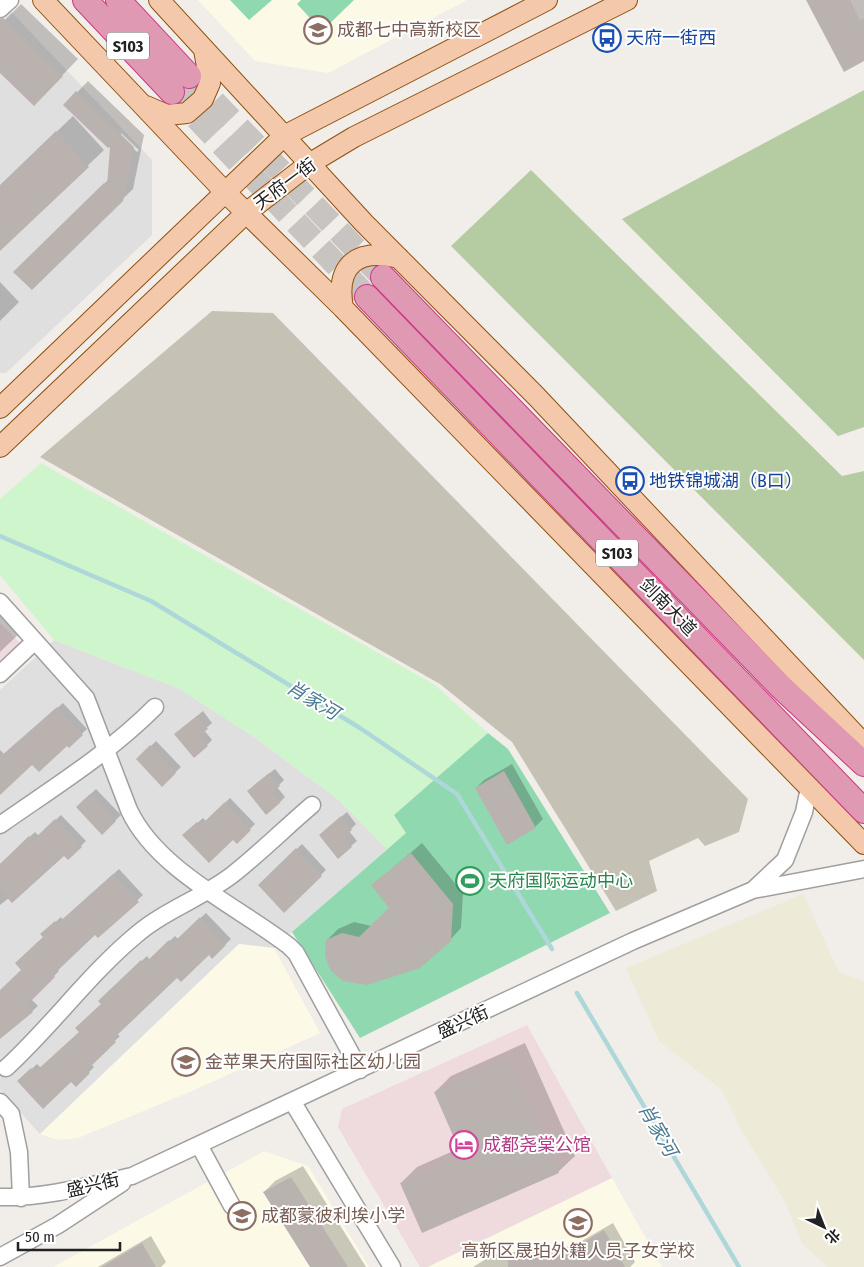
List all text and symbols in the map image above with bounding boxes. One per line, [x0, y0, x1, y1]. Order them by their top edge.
school or university icon: 成都七中高新校区 [303, 15, 333, 45]
place label: 成都七中高新校区 [337, 19, 481, 41]
bus stop icon: 天府一街西 [592, 23, 622, 53]
place label: 天府一街西 [626, 27, 716, 49]
road number: S103 [107, 32, 149, 59]
street label: 天府一街 [250, 154, 320, 214]
bus stop icon: 地铁锦城湖（B口） [615, 466, 645, 496]
place label: 地铁锦城湖（B口） [649, 470, 803, 492]
road number: S103 [596, 540, 638, 566]
street label: 剑南大道 [635, 573, 701, 641]
water label: 肖家河 [283, 675, 347, 727]
sports icon: 天府国际运动中心 [455, 866, 485, 896]
place label: 天府国际运动中心 [489, 870, 633, 892]
street label: 盛兴街 [434, 1001, 492, 1043]
school or university icon: 金苹果天府国际社区幼儿园 [171, 1047, 201, 1077]
place label: 金苹果天府国际社区幼儿园 [205, 1051, 421, 1073]
water label: 肖家河 [634, 1100, 684, 1164]
hotel icon: 成都尧棠公馆 [449, 1130, 479, 1160]
place label: 成都尧棠公馆 [483, 1134, 591, 1156]
street label: 盛兴街 [64, 1168, 122, 1202]
school or university icon: 成都蒙彼利埃小学 [227, 1201, 257, 1231]
north arrow [799, 1202, 849, 1252]
place label: 成都蒙彼利埃小学 [261, 1205, 405, 1227]
school or university icon: 高新区晟珀外籍人员子女学校 [563, 1208, 593, 1238]
scale bar [18, 1220, 120, 1252]
text: 北 [822, 1225, 843, 1247]
text: 50 m [25, 1228, 55, 1246]
place label: 高新区晟珀外籍人员子女学校 [461, 1240, 695, 1262]

